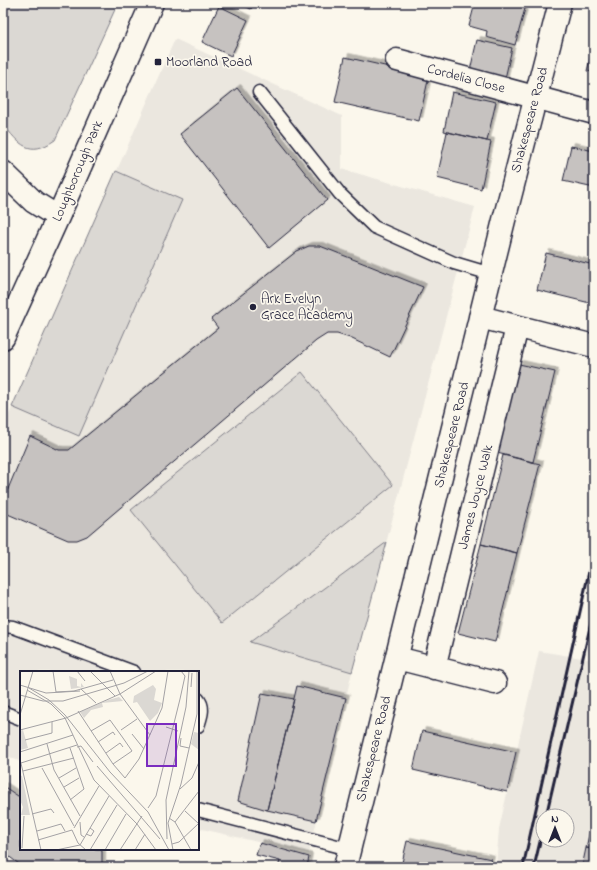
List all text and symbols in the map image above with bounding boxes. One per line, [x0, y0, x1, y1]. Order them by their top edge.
place label: Moorland Road [166, 52, 252, 73]
marker: Moorland Road [153, 57, 163, 67]
street label: Cordelia Close [425, 58, 508, 100]
street label: Shakespeare Road [506, 65, 554, 175]
street label: Loughborough Park [47, 116, 110, 225]
place label: Ark Evelyn Grace Academy [261, 289, 353, 327]
marker: Ark Evelyn Grace Academy [248, 302, 258, 312]
street label: Shakespeare Road [429, 380, 475, 490]
street label: James Joyce Walk [453, 442, 500, 552]
inset map [20, 671, 199, 850]
street label: Shakespeare Road [351, 694, 397, 804]
north arrow [535, 808, 575, 848]
text: N [551, 811, 559, 827]

